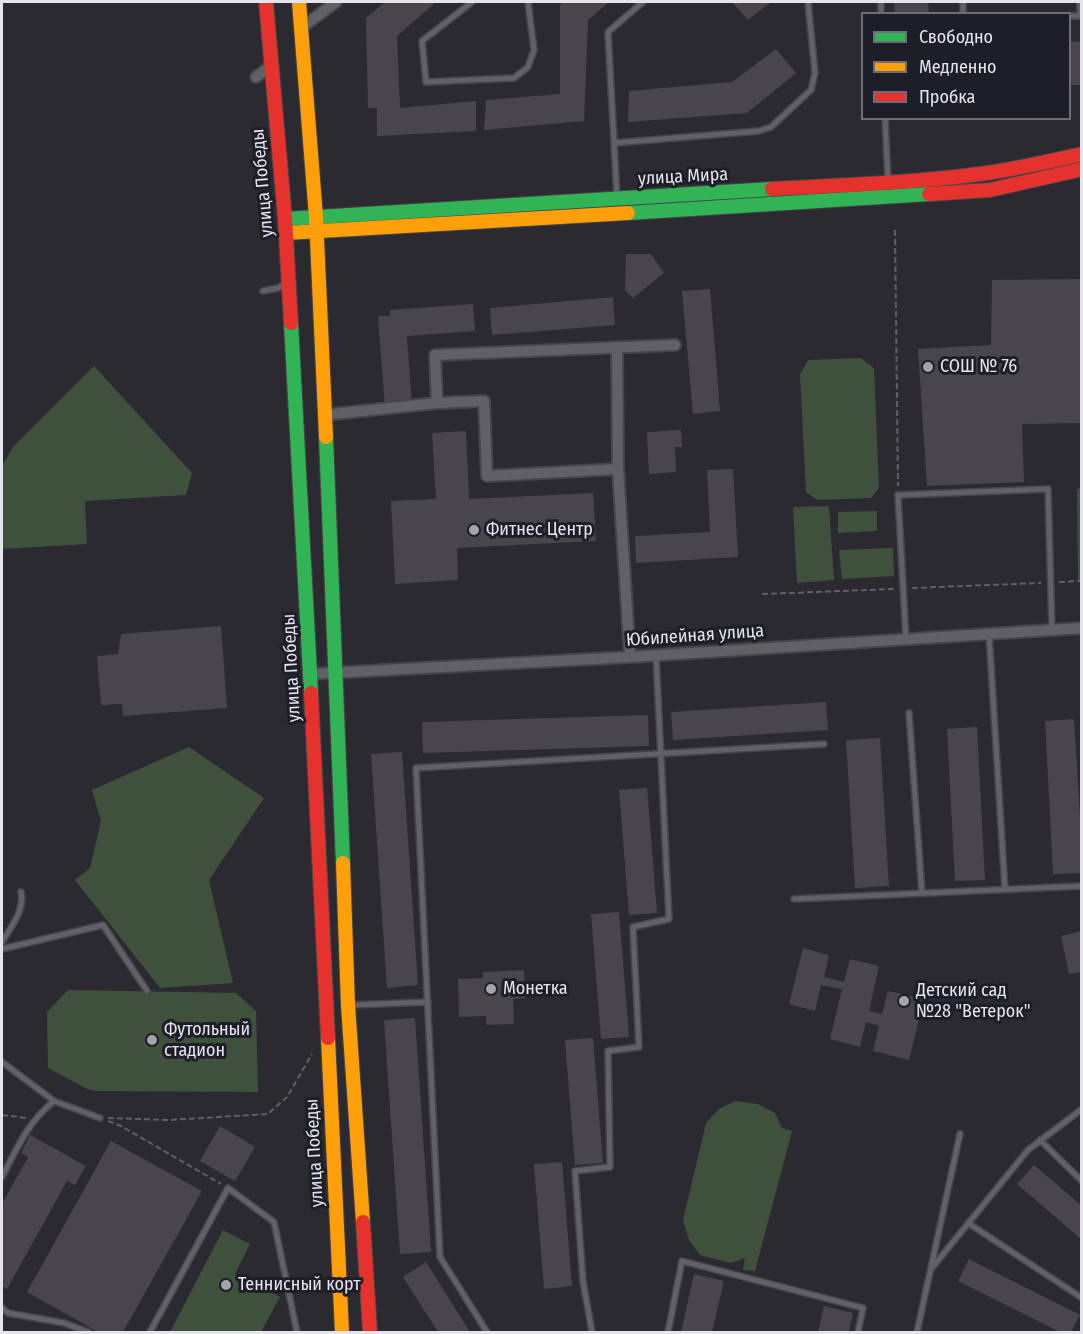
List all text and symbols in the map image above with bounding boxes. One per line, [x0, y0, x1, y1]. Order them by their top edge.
legend [861, 12, 1071, 120]
text: Свободно [919, 26, 993, 48]
text: Медленно [919, 56, 997, 78]
text: Пробка [919, 86, 975, 108]
street label: улица Победы [248, 128, 278, 238]
street label: улица Мира [637, 164, 729, 190]
place label: СОШ № 76 [940, 356, 1017, 378]
marker: СОШ № 76 [921, 360, 935, 374]
place label: Фитнес Центр [486, 519, 593, 541]
marker: Фитнес Центр [467, 523, 481, 537]
street label: улица Победы [278, 613, 306, 723]
street label: Юбилейная улица [625, 620, 765, 652]
place label: Монетка [503, 978, 568, 1000]
place label: Детский сад №28 "Ветерок" [916, 980, 1030, 1022]
marker: Монетка [484, 982, 498, 996]
marker: Детский сад №28 "Ветерок" [897, 994, 911, 1008]
place label: Футольный стадион [164, 1019, 250, 1062]
marker: Футольный стадион [145, 1033, 159, 1047]
street label: улица Победы [301, 1098, 329, 1208]
place label: Теннисный корт [238, 1274, 360, 1296]
marker: Теннисный корт [219, 1278, 233, 1292]

